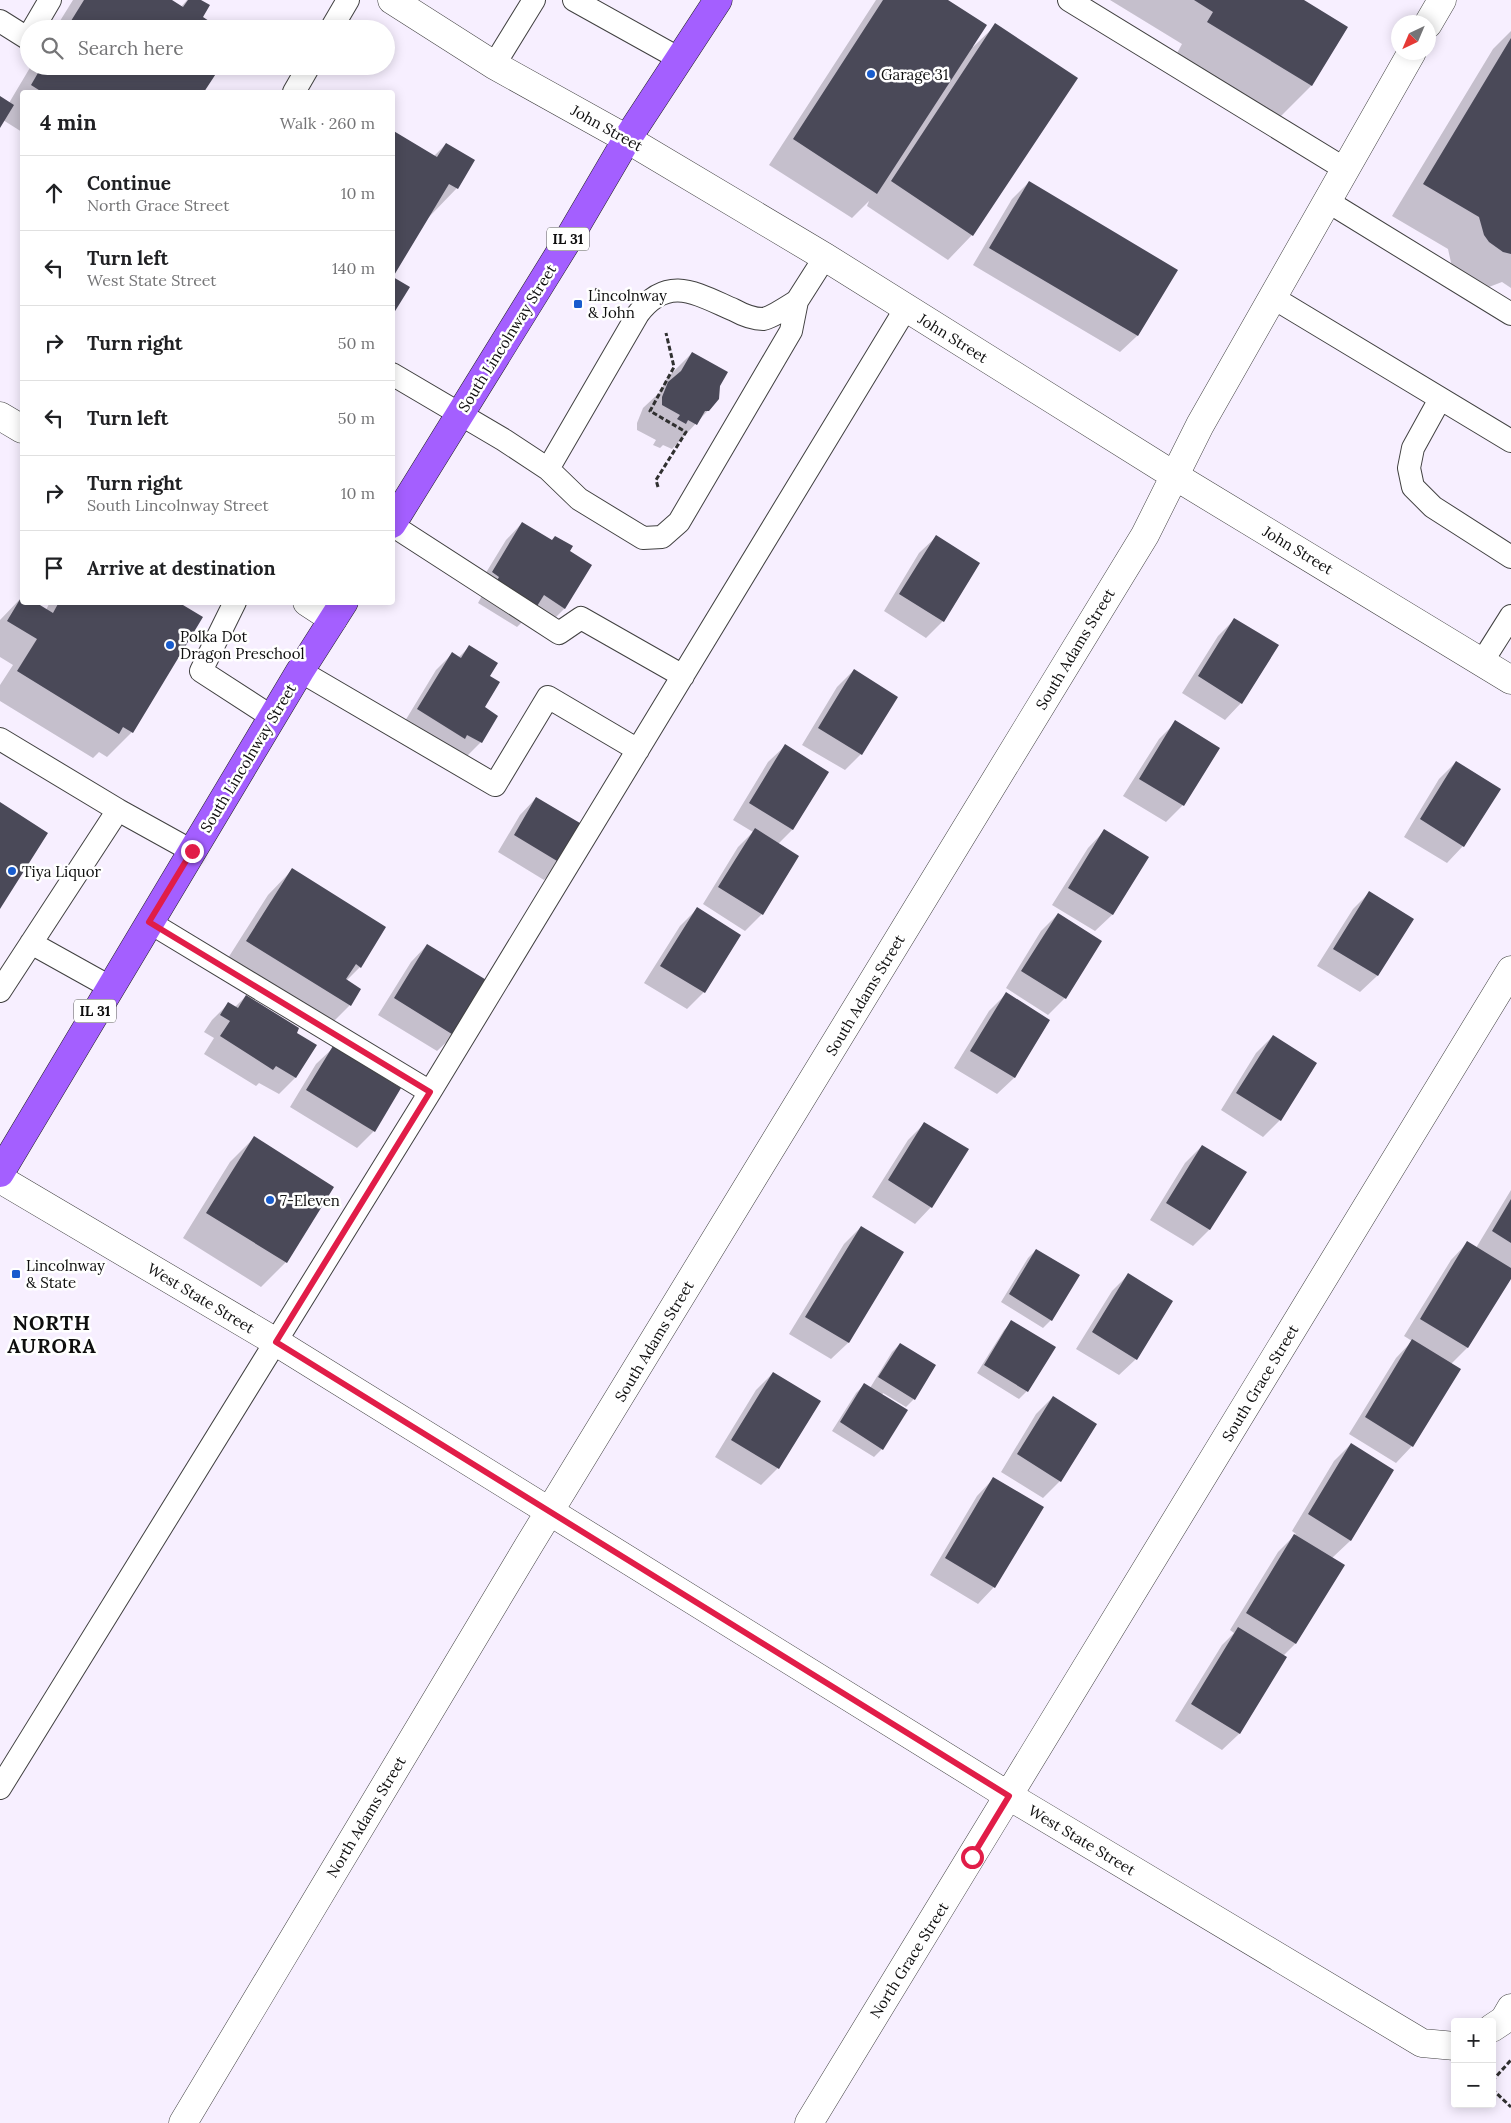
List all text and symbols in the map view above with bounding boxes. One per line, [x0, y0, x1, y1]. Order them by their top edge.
north arrow [1391, 15, 1436, 60]
search box [20, 20, 395, 75]
icon: search [38, 34, 66, 62]
text: Search here [78, 36, 184, 60]
place label: Garage 31 [881, 65, 948, 84]
marker: Garage 31 [865, 68, 877, 80]
street label: John Street [567, 100, 646, 156]
text: 4 min [40, 109, 97, 136]
text: Walk · 260 m [280, 113, 375, 133]
text: Continue [87, 171, 171, 195]
icon: ahead [40, 179, 68, 207]
text: 10 m [341, 183, 375, 203]
text: North Grace Street [87, 195, 229, 215]
road number: IL 31 [547, 228, 589, 250]
text: Turn left [87, 246, 168, 270]
icon: left [40, 254, 68, 282]
text: 140 m [332, 258, 375, 278]
street label: South Lincolnway Street [454, 261, 560, 415]
text: West State Street [87, 270, 217, 290]
place label: Lincolnway & John [588, 286, 667, 322]
marker: Lincolnway & John [572, 298, 584, 310]
street label: John Street [914, 309, 992, 367]
icon: right [40, 329, 68, 357]
text: Turn right [87, 331, 183, 355]
text: 50 m [338, 333, 375, 353]
icon: left [40, 404, 68, 432]
text: Turn left [87, 406, 168, 430]
text: 50 m [338, 408, 375, 428]
text: Turn right [87, 471, 183, 495]
icon: right [40, 479, 68, 507]
text: 10 m [341, 483, 375, 503]
text: South Lincolnway Street [87, 495, 269, 515]
street label: John Street [1258, 521, 1337, 579]
icon: arrive [40, 554, 68, 582]
text: Arrive at destination [87, 556, 276, 580]
street label: South Adams Street [1031, 585, 1119, 713]
place label: Polka Dot Dragon Preschool [180, 627, 305, 663]
marker: Polka Dot Dragon Preschool [164, 639, 176, 651]
street label: South Lincolnway Street [196, 680, 300, 836]
route end [181, 840, 204, 863]
place label: Tiya Liquor [22, 862, 102, 881]
marker: Tiya Liquor [6, 865, 18, 877]
street label: South Adams Street [821, 931, 909, 1059]
road number: IL 31 [74, 999, 116, 1022]
place label: 7-Eleven [280, 1191, 340, 1210]
marker: 7-Eleven [264, 1194, 276, 1206]
place label: Lincolnway & State [26, 1256, 105, 1292]
street label: West State Street [144, 1259, 258, 1338]
marker: Lincolnway & State [10, 1268, 22, 1280]
street label: South Adams Street [610, 1277, 698, 1405]
district label: NORTH AURORA [7, 1310, 97, 1358]
street label: South Grace Street [1218, 1321, 1302, 1445]
street label: North Adams Street [322, 1753, 410, 1881]
street label: West State Street [1025, 1801, 1139, 1880]
route start [961, 1846, 984, 1869]
street label: North Grace Street [866, 1898, 953, 2022]
map controls [1451, 2018, 1496, 2108]
button: + [1451, 2018, 1496, 2063]
button: − [1451, 2063, 1496, 2108]

